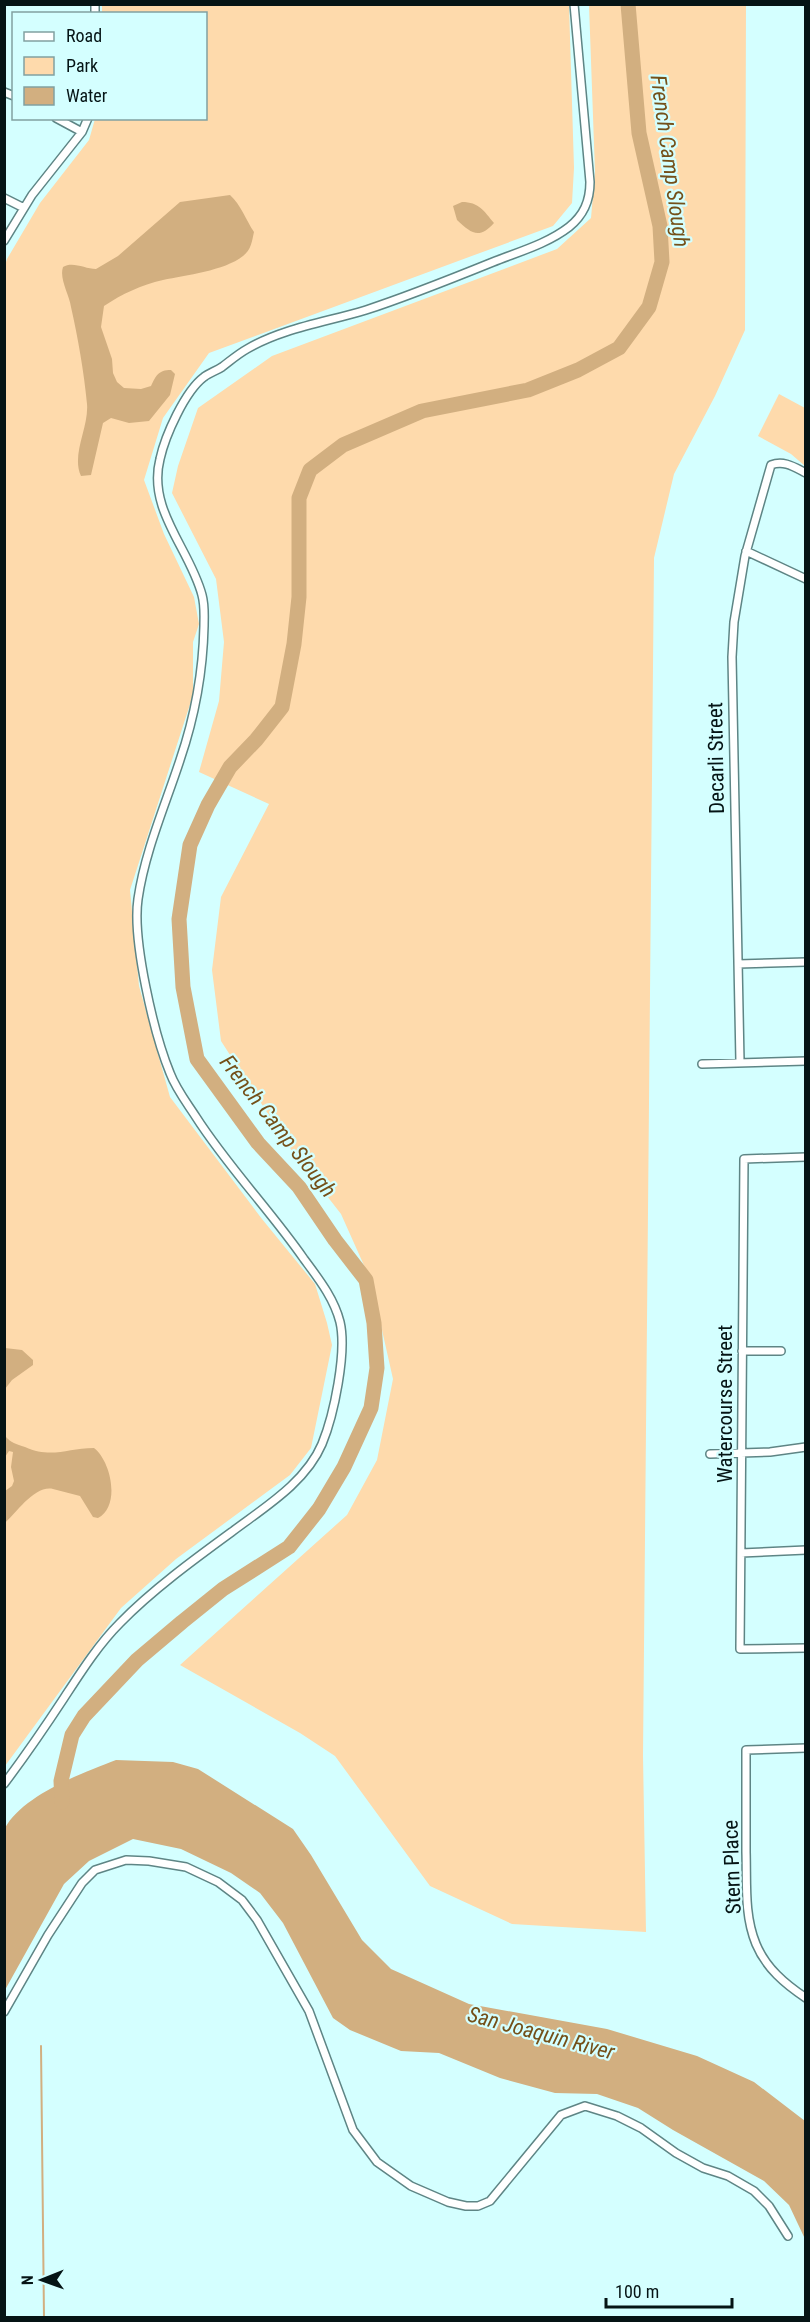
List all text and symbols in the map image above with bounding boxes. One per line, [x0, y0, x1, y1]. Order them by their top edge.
legend [12, 12, 207, 120]
text: Road [66, 25, 102, 46]
text: Park [66, 55, 98, 76]
water label: French Camp Slough [646, 73, 694, 249]
text: Water [66, 85, 108, 106]
street label: Decarli Street [703, 702, 729, 814]
water label: French Camp Slough [215, 1050, 341, 1202]
street label: Watercourse Street [713, 1325, 737, 1483]
street label: Stern Place [718, 1819, 746, 1915]
water label: San Joaquin River [465, 2001, 618, 2065]
north arrow [12, 2250, 72, 2310]
scale bar [606, 2271, 732, 2309]
text: N [18, 2275, 37, 2285]
text: 100 m [615, 2281, 659, 2302]

